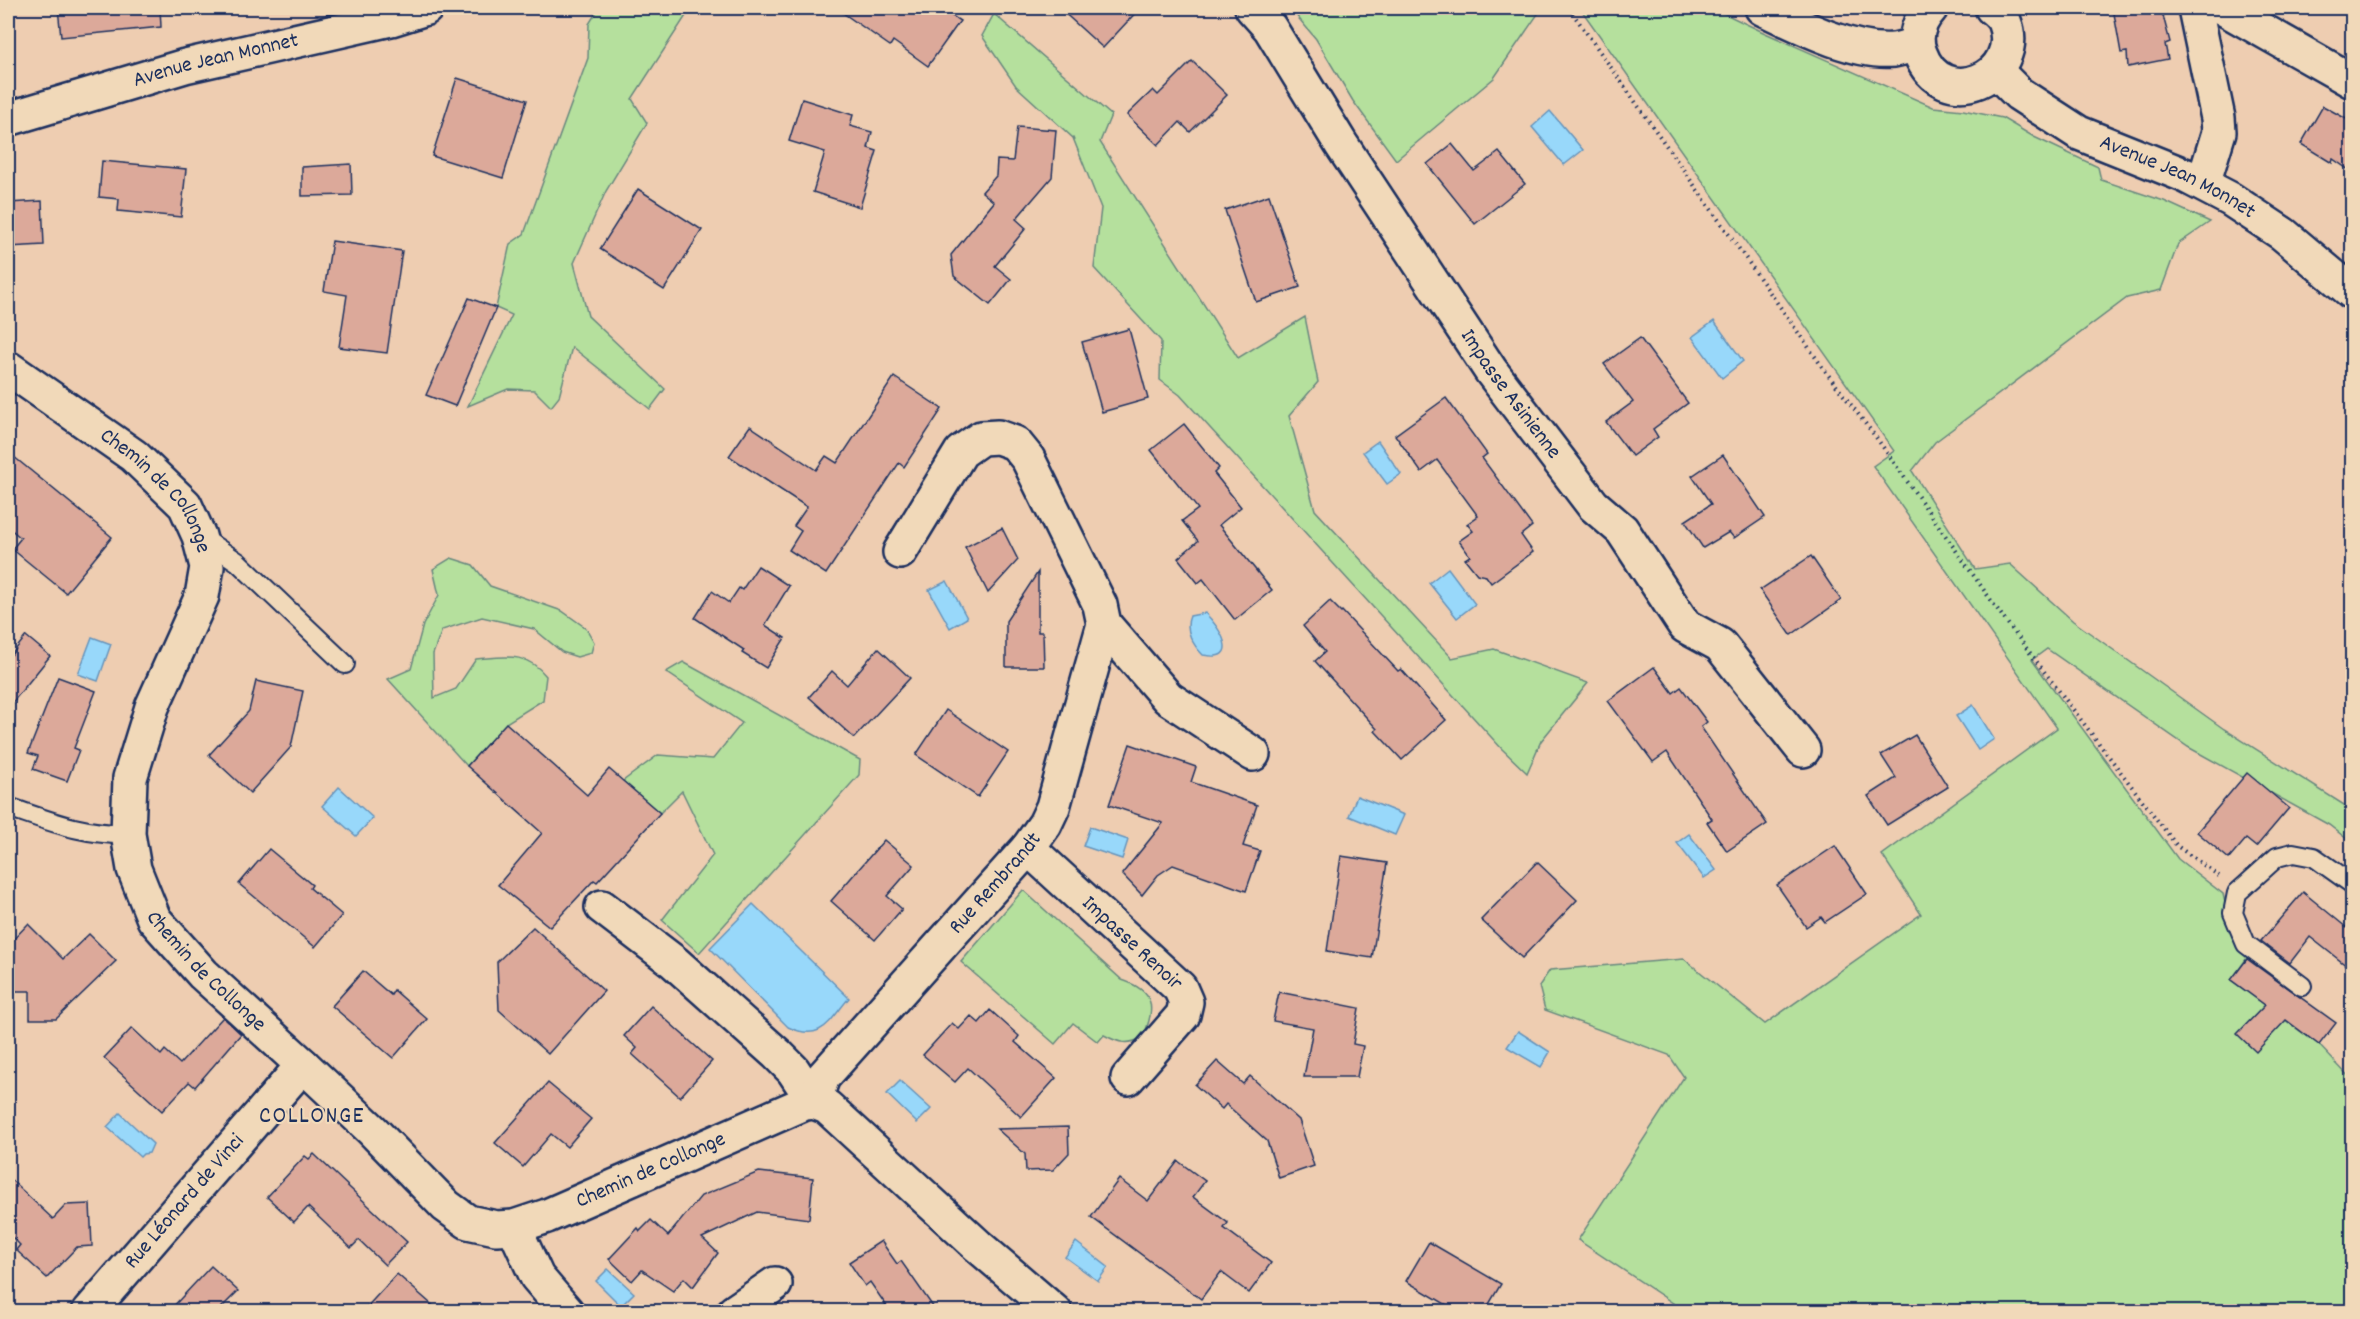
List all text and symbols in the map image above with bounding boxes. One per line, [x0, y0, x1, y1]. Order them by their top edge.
street label: Avenue Jean Monnet [129, 25, 301, 96]
street label: Avenue Jean Monnet [2095, 127, 2262, 227]
street label: Impasse Asinienne [1452, 323, 1568, 466]
street label: Chemin de Collonge [93, 421, 218, 556]
street label: Rue Rembrandt [942, 826, 1050, 941]
street label: Impasse Renoir [1074, 889, 1190, 999]
street label: Chemin de Collonge [137, 907, 273, 1039]
district label: COLLONGE [259, 1100, 365, 1134]
street label: Chemin de Collonge [571, 1124, 731, 1217]
street label: Rue Léonard de Vinci [117, 1127, 252, 1276]

